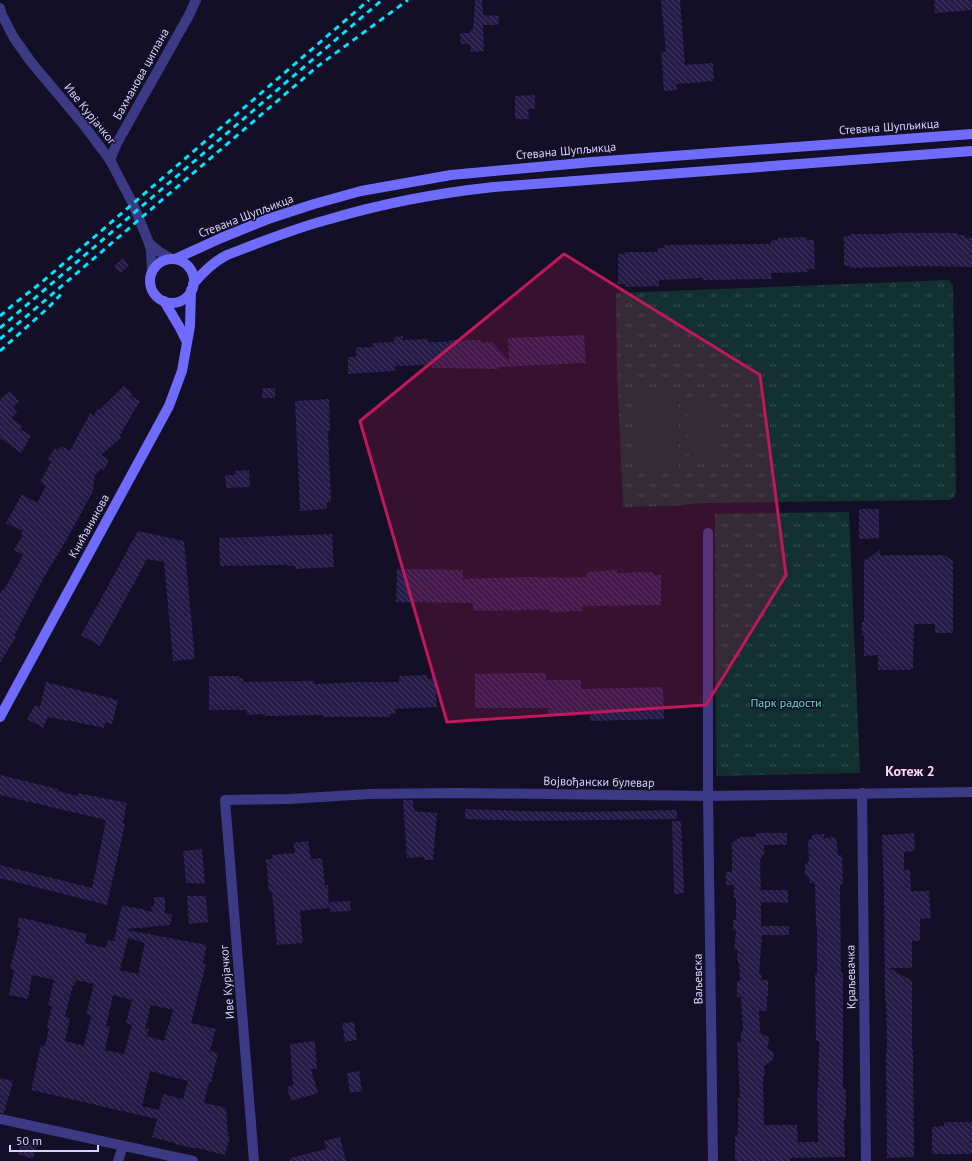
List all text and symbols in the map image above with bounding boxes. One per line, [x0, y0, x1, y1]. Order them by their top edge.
street label: Бахманова циглана [109, 25, 172, 122]
street label: Иве Курјачког [61, 80, 120, 148]
street label: Стевана Шупљикца [838, 116, 940, 137]
street label: Стевана Шупљикца [515, 139, 617, 162]
street label: Стевана Шупљикца [196, 191, 295, 241]
street label: Книћанинова [65, 491, 112, 560]
park label: Парк радости [750, 695, 822, 710]
district label: Котеж 2 [885, 762, 935, 780]
street label: Војвођански булевар [543, 773, 655, 790]
street label: Иве Курјачког [216, 944, 237, 1020]
street label: Краљевачка [842, 945, 859, 1009]
street label: Ваљевска [690, 953, 705, 1005]
scale bar [10, 1127, 98, 1153]
text: 50 m [16, 1133, 42, 1148]

